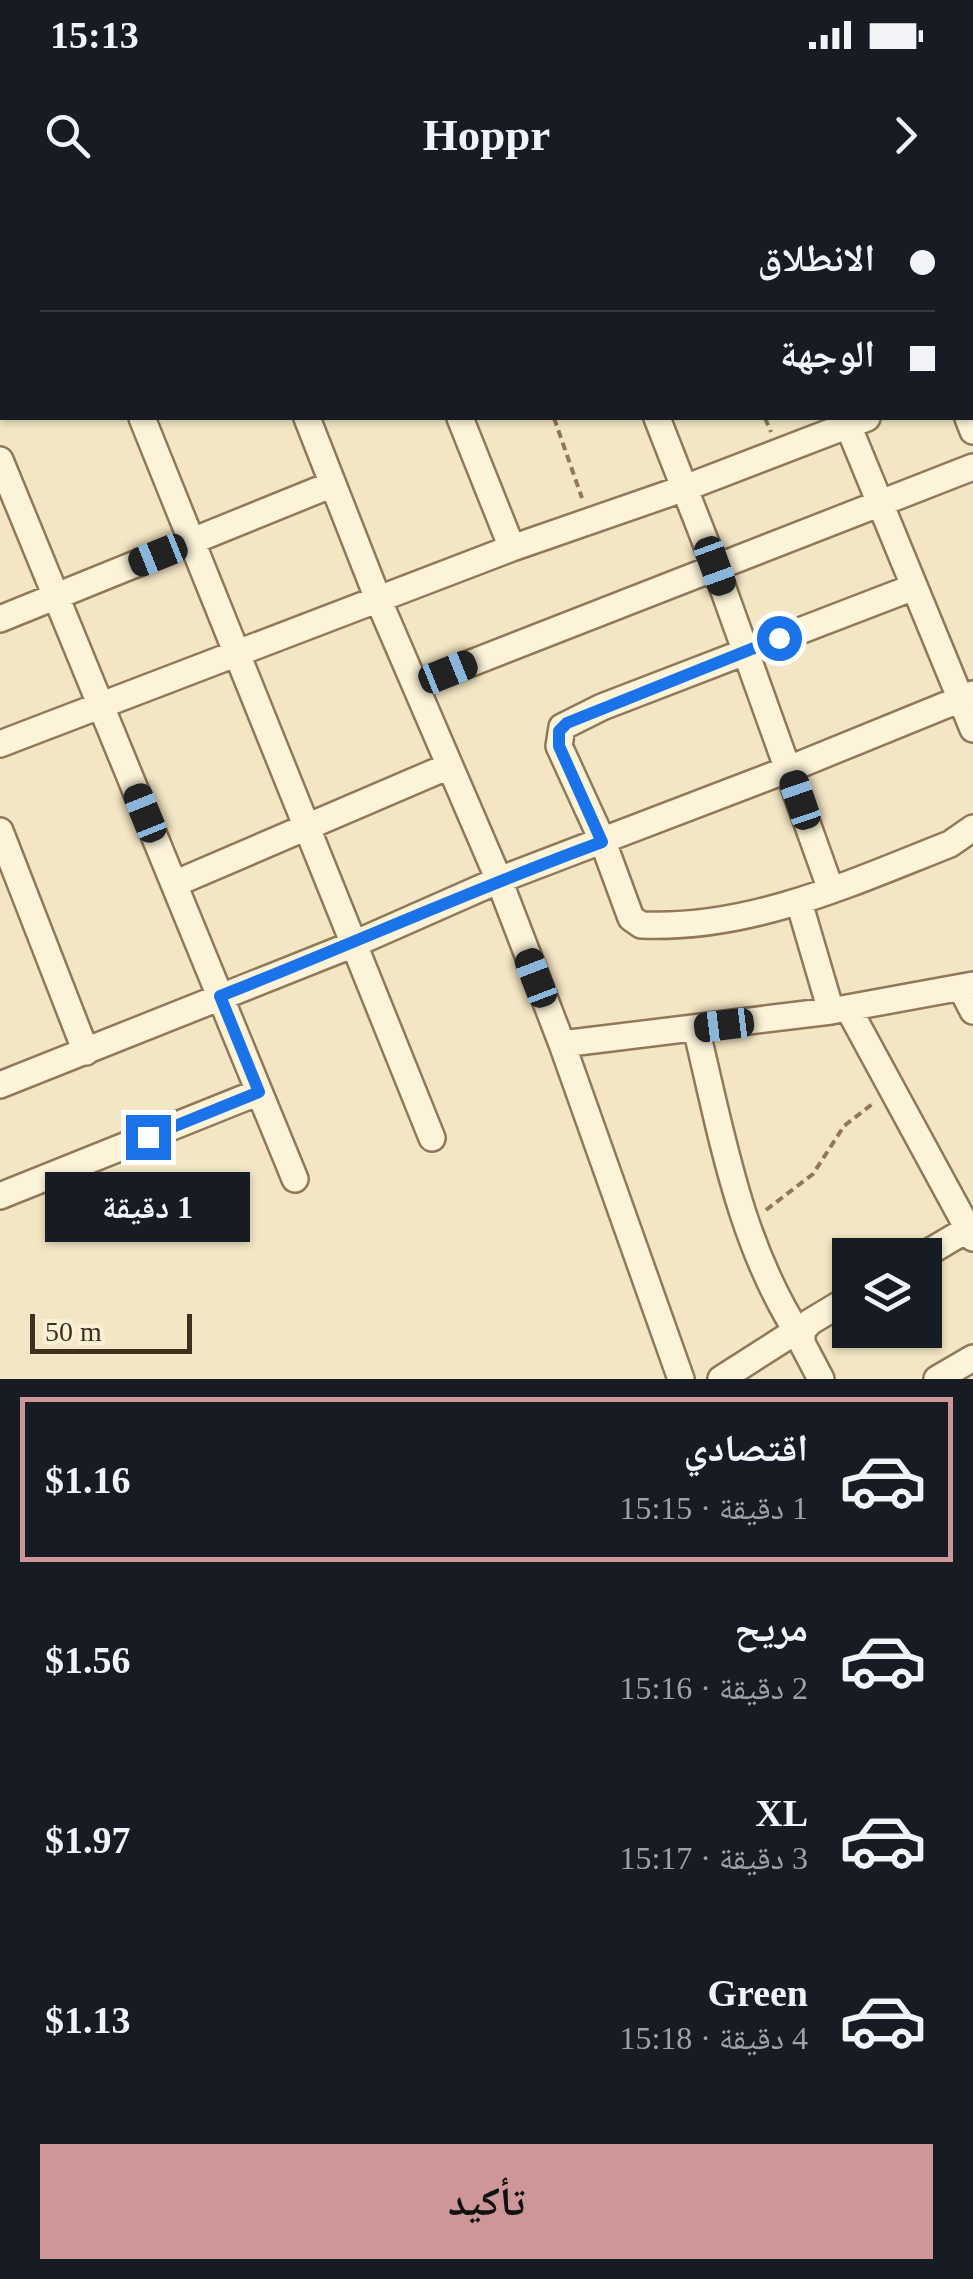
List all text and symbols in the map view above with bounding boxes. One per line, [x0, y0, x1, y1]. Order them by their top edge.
text: 15:13 [50, 14, 139, 56]
icon: search [40, 108, 95, 163]
icon: forward [878, 108, 933, 163]
text: Hoppr [423, 110, 550, 160]
text: الانطلاق [757, 237, 875, 279]
text: الوجهة [780, 333, 875, 375]
car [125, 530, 191, 580]
car [691, 533, 739, 599]
route start [757, 616, 802, 661]
car [415, 647, 481, 697]
car [776, 767, 824, 833]
car [120, 780, 170, 846]
car [511, 945, 561, 1011]
car [692, 1006, 756, 1044]
route end [126, 1115, 171, 1160]
callout: 1 دقيقة [46, 1172, 250, 1242]
text: 1 دقيقة [102, 1189, 193, 1225]
map controls [832, 1238, 942, 1348]
button: layers [832, 1238, 942, 1348]
scale bar [30, 1309, 192, 1354]
text: 50 m [45, 1316, 102, 1347]
text: اقتصادي [684, 1427, 808, 1469]
icon: car [838, 1435, 928, 1525]
text: $1.16 [45, 1459, 131, 1501]
text: 1 دقيقة · 15:15 [619, 1490, 808, 1526]
text: مريح [734, 1607, 808, 1649]
icon: car [838, 1615, 928, 1705]
text: $1.56 [45, 1639, 131, 1681]
text: 2 دقيقة · 15:16 [619, 1670, 808, 1706]
text: XL [755, 1792, 808, 1834]
icon: car [838, 1795, 928, 1885]
text: $1.97 [45, 1819, 131, 1861]
text: 3 دقيقة · 15:17 [619, 1840, 808, 1876]
text: Green [707, 1972, 808, 2014]
icon: car [838, 1975, 928, 2065]
text: $1.13 [45, 1999, 131, 2041]
text: 4 دقيقة · 15:18 [619, 2020, 808, 2056]
button: تأكيد [40, 2144, 933, 2259]

